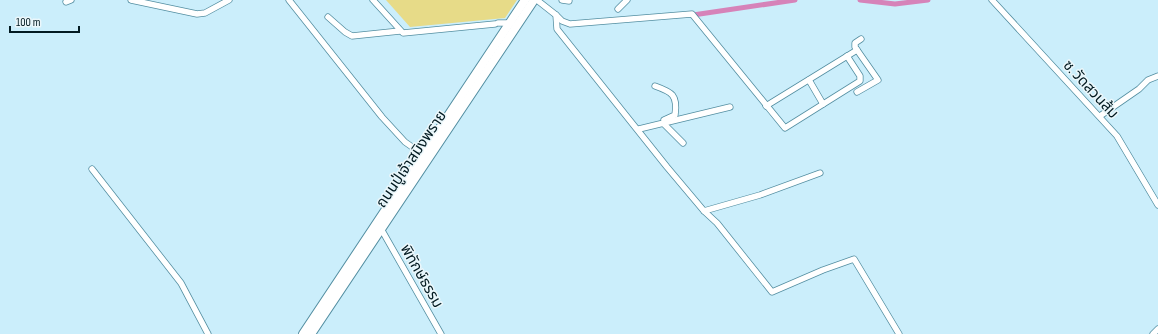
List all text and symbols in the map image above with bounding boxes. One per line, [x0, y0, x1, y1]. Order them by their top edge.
scale bar [10, 8, 79, 34]
text: 100 m [16, 15, 41, 30]
street label: ซ. วัดสวนส้ม [1059, 56, 1123, 123]
street label: ถนนปู่เจ้าสมิงพราย [372, 107, 451, 211]
street label: พิทักษ์ธรรม [396, 241, 447, 311]

